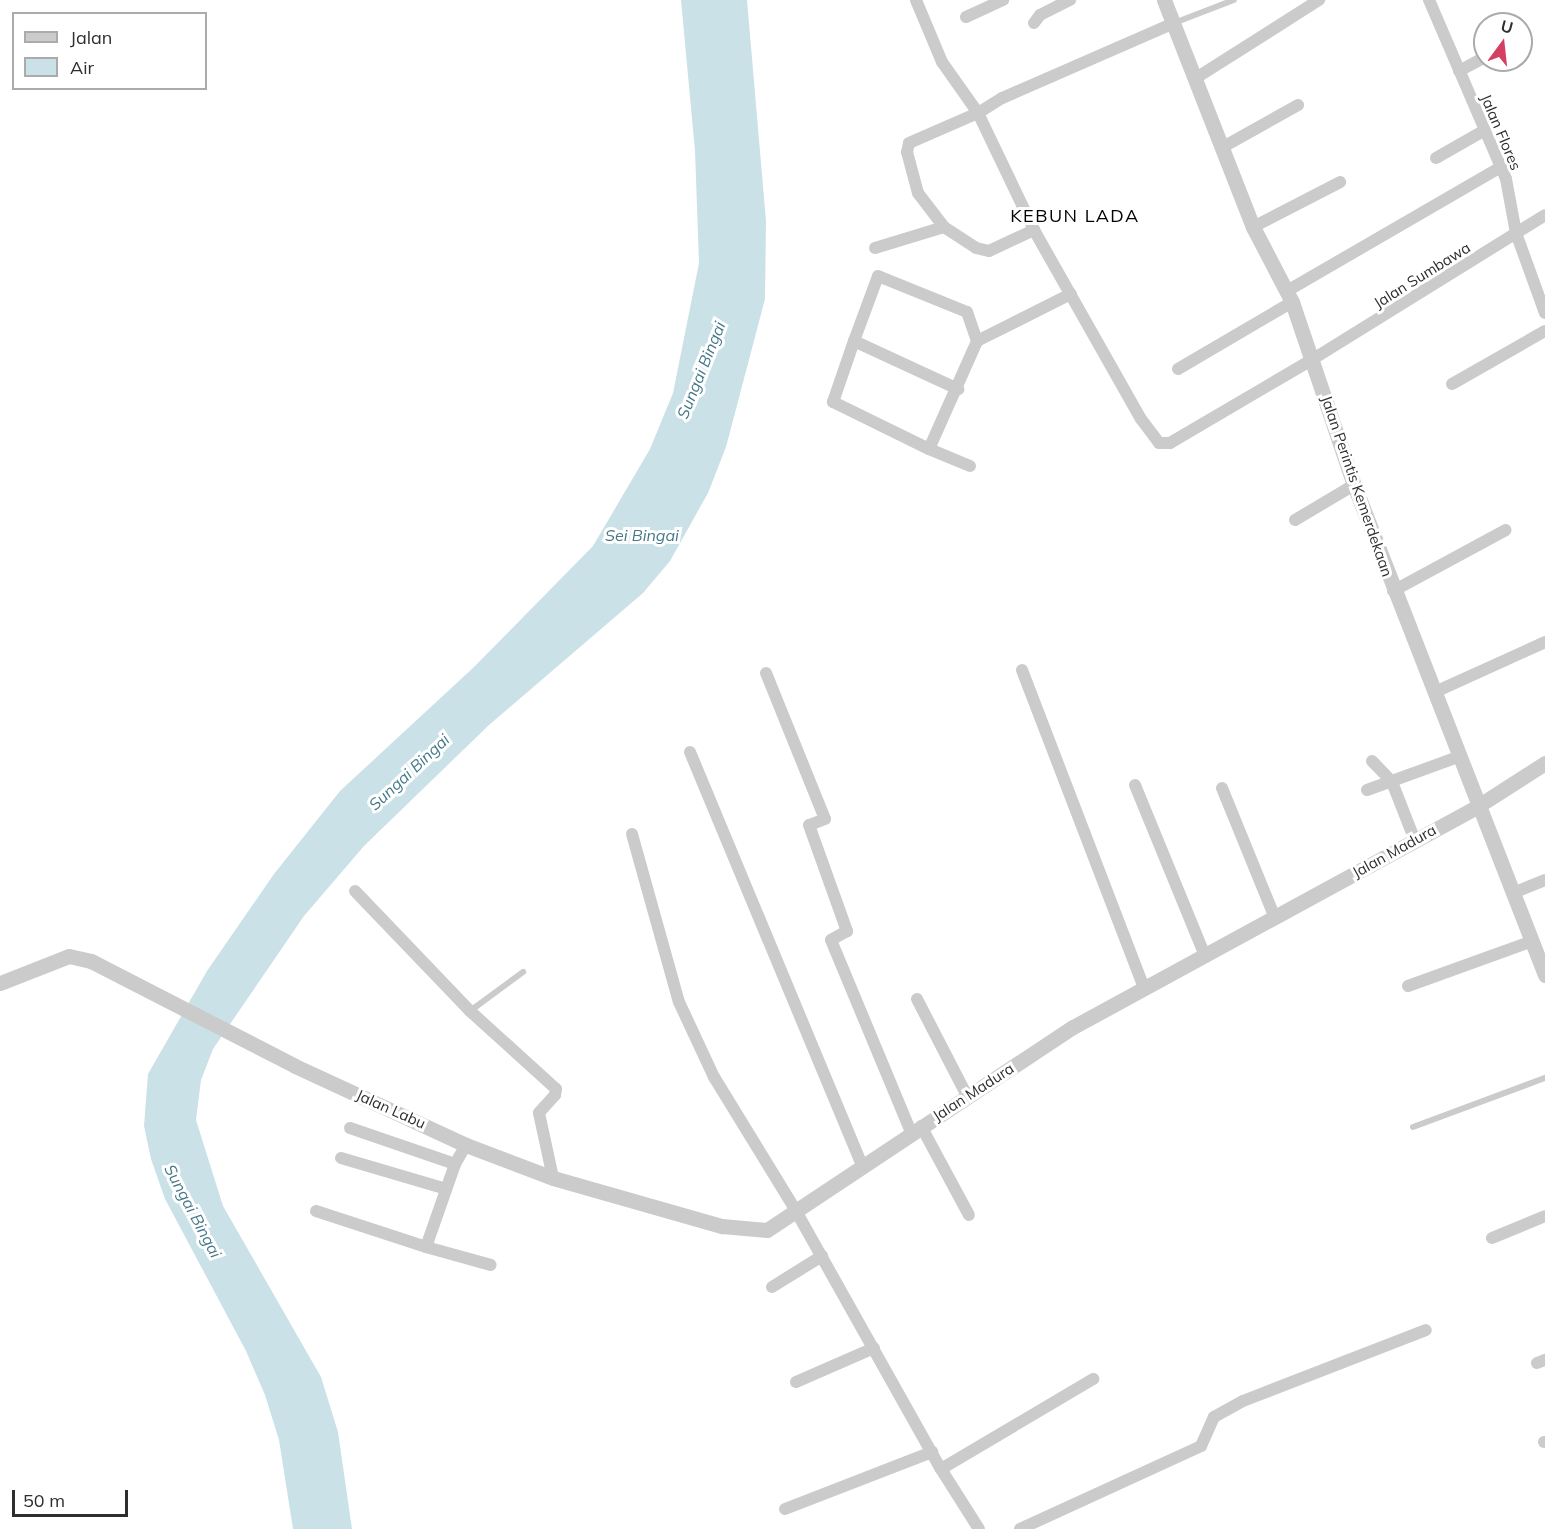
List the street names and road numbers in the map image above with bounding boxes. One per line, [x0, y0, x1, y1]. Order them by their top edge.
street label: Jalan Flores [1477, 91, 1525, 173]
street label: Jalan Sumbawa [1371, 238, 1473, 312]
street label: Jalan Perintis Kemerdekaan [1317, 393, 1397, 579]
street label: Jalan Madura [1349, 821, 1439, 881]
street label: Jalan Madura [929, 1059, 1017, 1125]
street label: Jalan Labu [354, 1086, 428, 1132]

